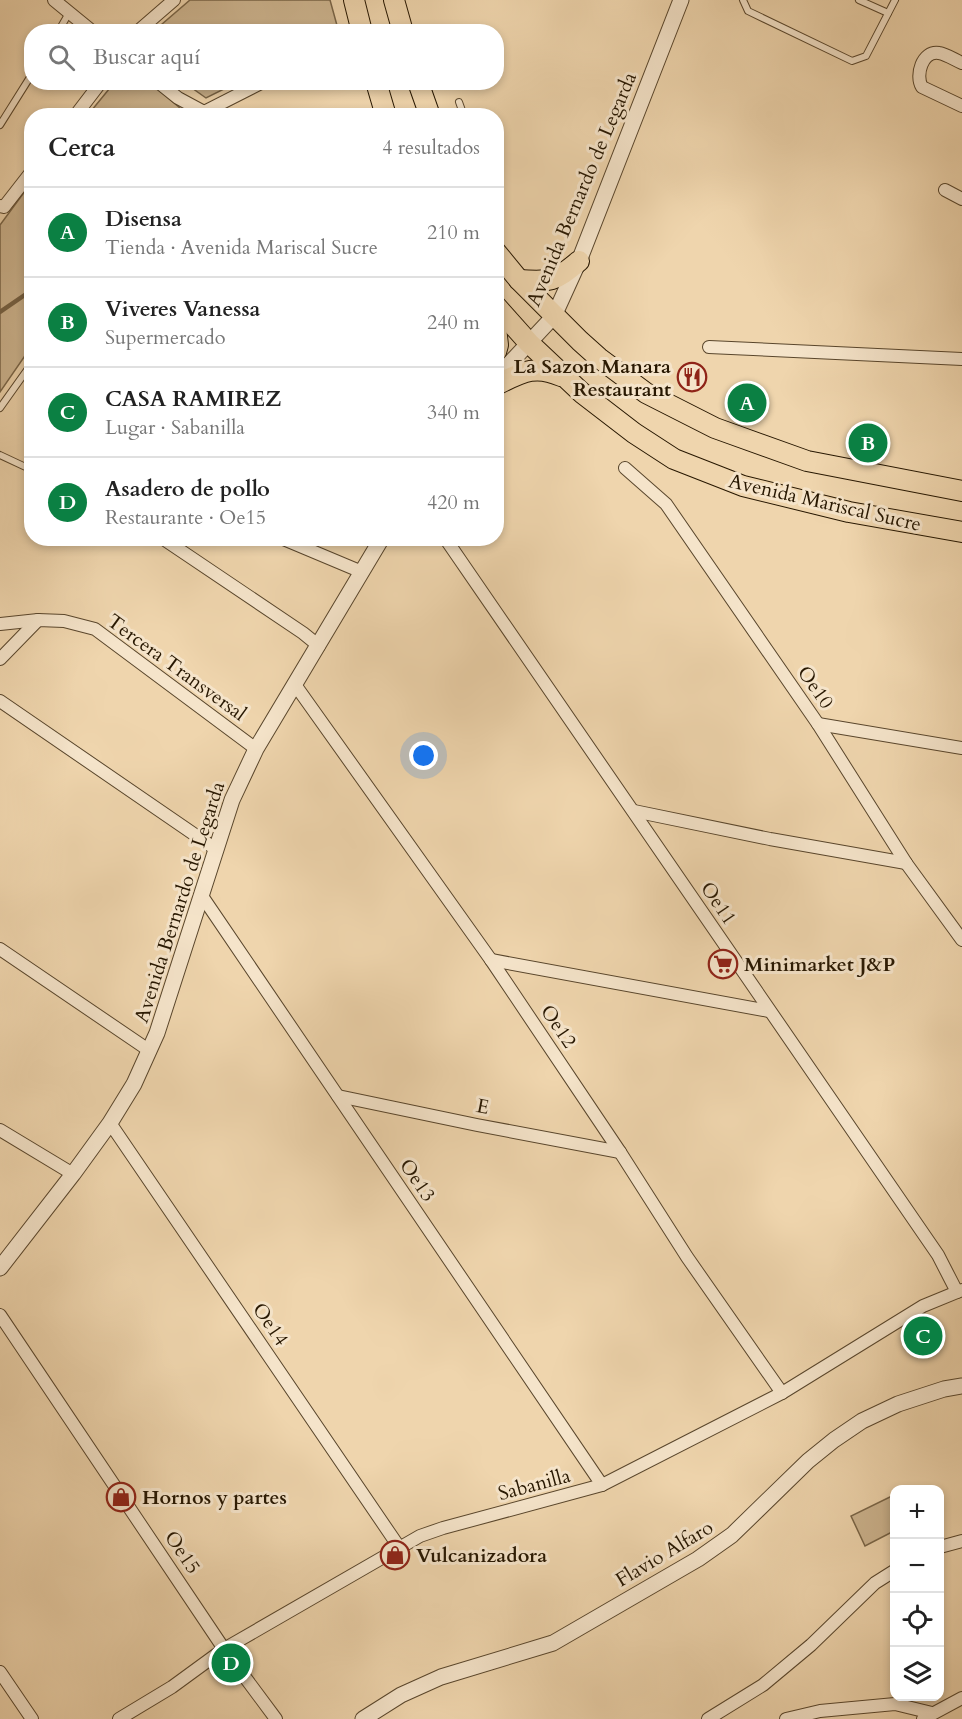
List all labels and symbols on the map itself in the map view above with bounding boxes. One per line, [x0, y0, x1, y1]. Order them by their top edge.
street label: Avenida Bernardo de Legarda [520, 68, 643, 310]
place label: La Sazon Manara Restaurant [514, 353, 671, 403]
restaurant icon: La Sazon Manara Restaurant [676, 361, 708, 393]
pin: A [728, 380, 766, 426]
pin: B [848, 420, 888, 466]
street label: Avenida Mariscal Sucre [726, 467, 924, 538]
street label: Tercera Transversal [102, 608, 252, 727]
street label: Oe10 [791, 660, 840, 714]
your location [409, 741, 438, 770]
street label: Avenida Bernardo de Legarda [128, 778, 231, 1026]
street label: Oe11 [694, 876, 743, 930]
supermarket icon: Minimarket J&P [707, 948, 739, 980]
place label: Minimarket J&P [744, 951, 895, 978]
street label: Oe12 [534, 999, 583, 1053]
street label: E [474, 1092, 492, 1121]
street label: Oe13 [393, 1153, 442, 1207]
street label: Oe14 [246, 1297, 295, 1351]
pin: C [904, 1314, 942, 1358]
street label: Sabanilla [495, 1462, 574, 1507]
shop icon: Hornos y partes [105, 1481, 137, 1513]
place label: Hornos y partes [142, 1484, 287, 1511]
street label: Flavio Alfaro [610, 1514, 718, 1593]
street label: Oe15 [158, 1525, 207, 1579]
shop icon: Vulcanizadora [379, 1539, 411, 1571]
place label: Vulcanizadora [416, 1542, 547, 1569]
pin: D [212, 1640, 250, 1686]

